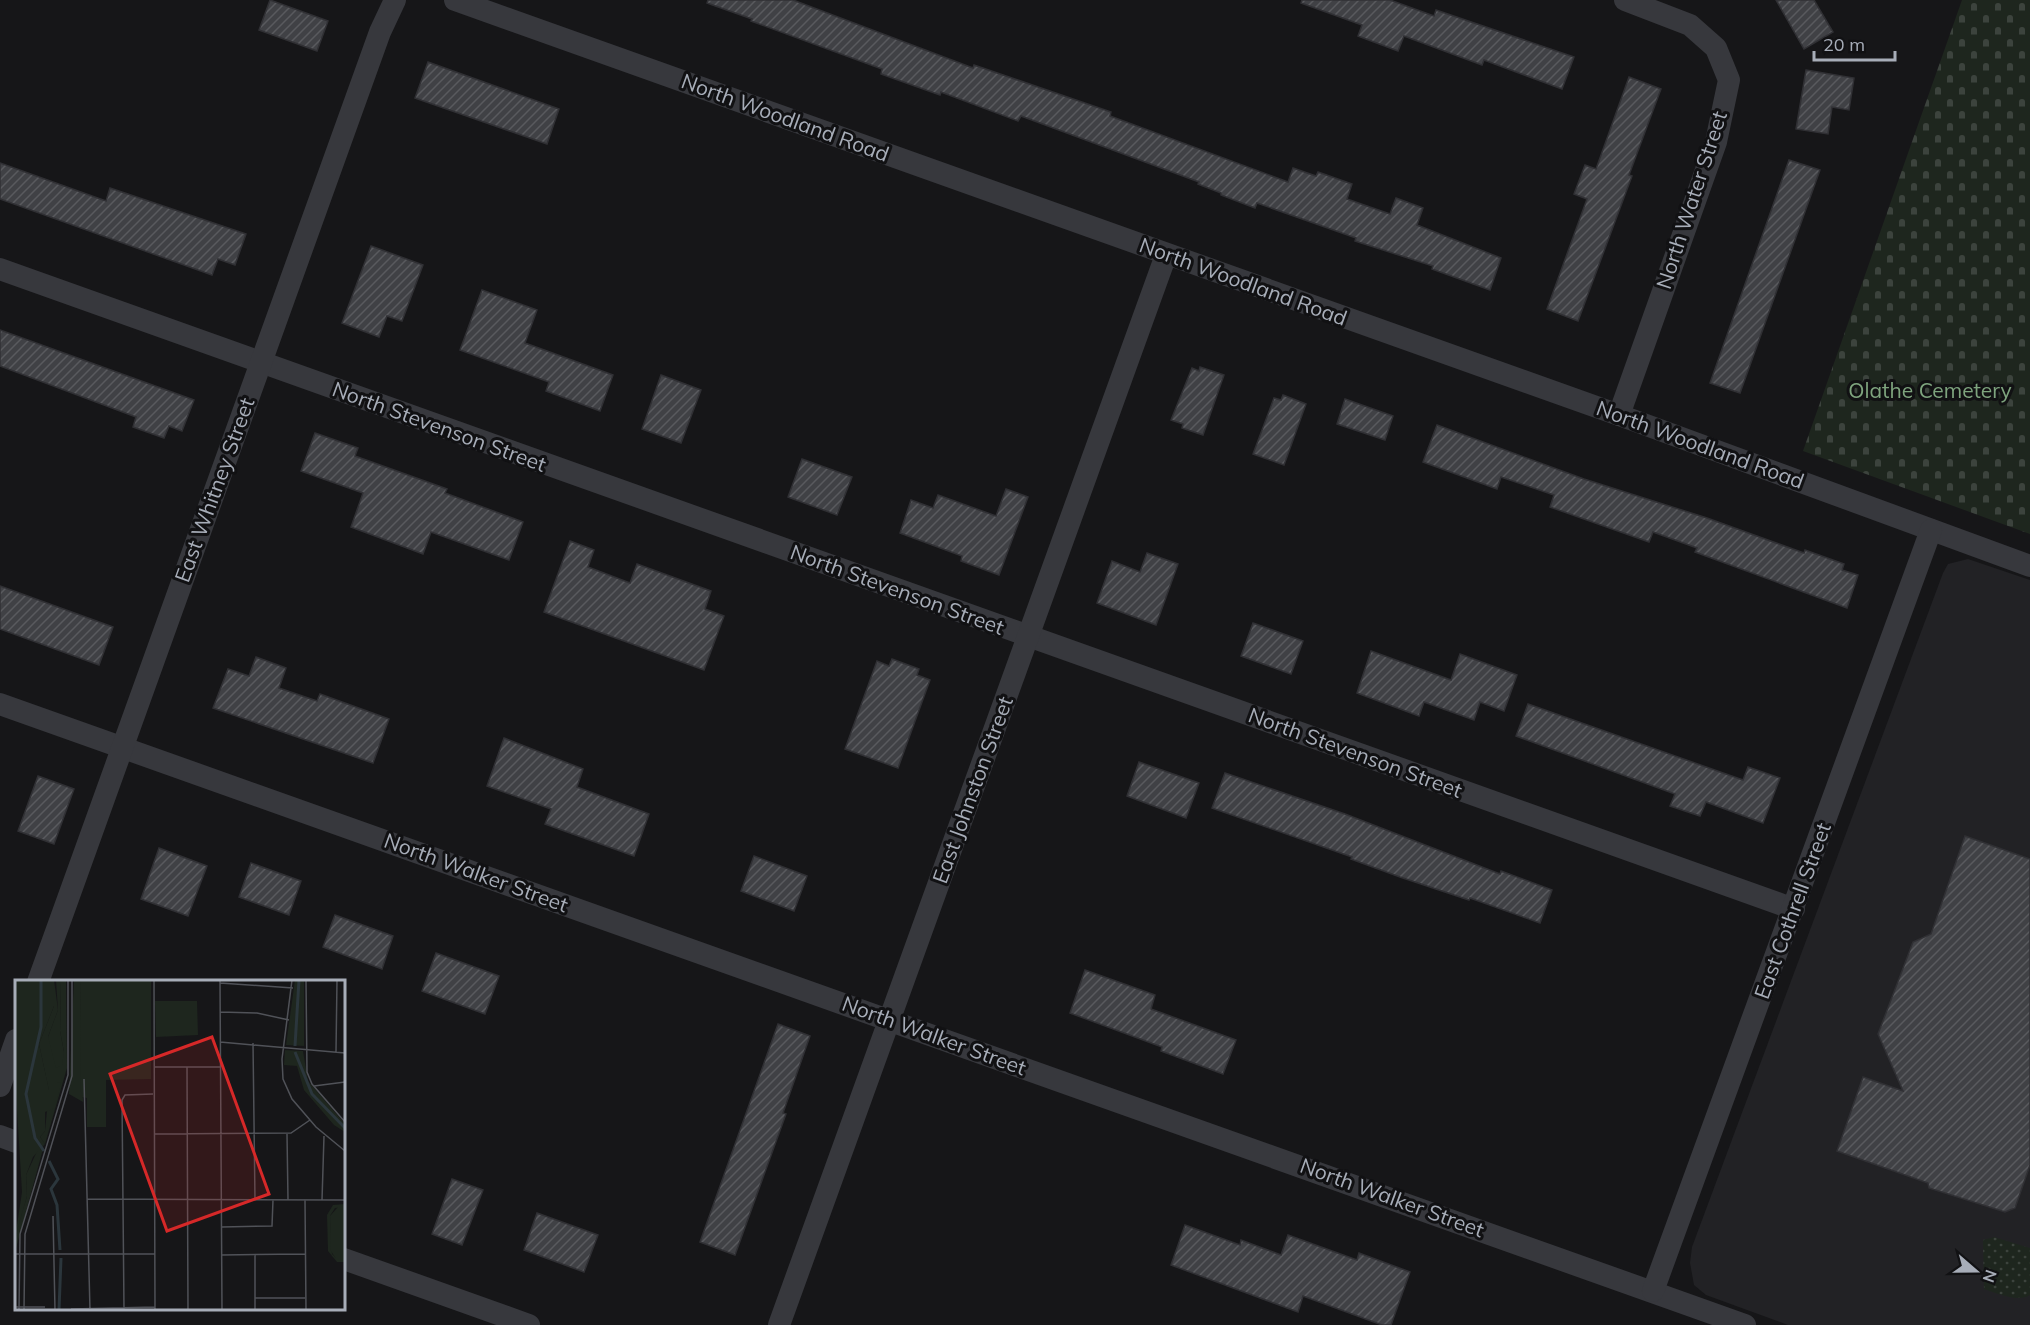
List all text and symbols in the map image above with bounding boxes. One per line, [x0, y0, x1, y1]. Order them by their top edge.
scale bar [1814, 24, 1895, 62]
text: 20 m [1823, 33, 1865, 56]
street label: North Woodland Road [678, 67, 893, 167]
street label: North Water Street [1650, 107, 1732, 292]
street label: North Woodland Road [1136, 231, 1351, 331]
street label: North Stevenson Street [329, 375, 550, 477]
park label: Olathe Cemetery [1848, 377, 2012, 403]
street label: East Whitney Street [169, 394, 259, 585]
street label: North Woodland Road [1593, 394, 1808, 494]
street label: North Stevenson Street [787, 538, 1008, 640]
street label: East Johnston Street [926, 693, 1018, 887]
street label: North Stevenson Street [1245, 701, 1466, 803]
street label: East Cothrell Street [1748, 819, 1836, 1002]
street label: North Walker Street [381, 827, 572, 917]
inset map [15, 980, 345, 1310]
street label: North Walker Street [839, 990, 1030, 1080]
street label: North Walker Street [1297, 1152, 1488, 1242]
north arrow [1946, 1241, 2006, 1301]
text: N [1979, 1267, 2002, 1285]

